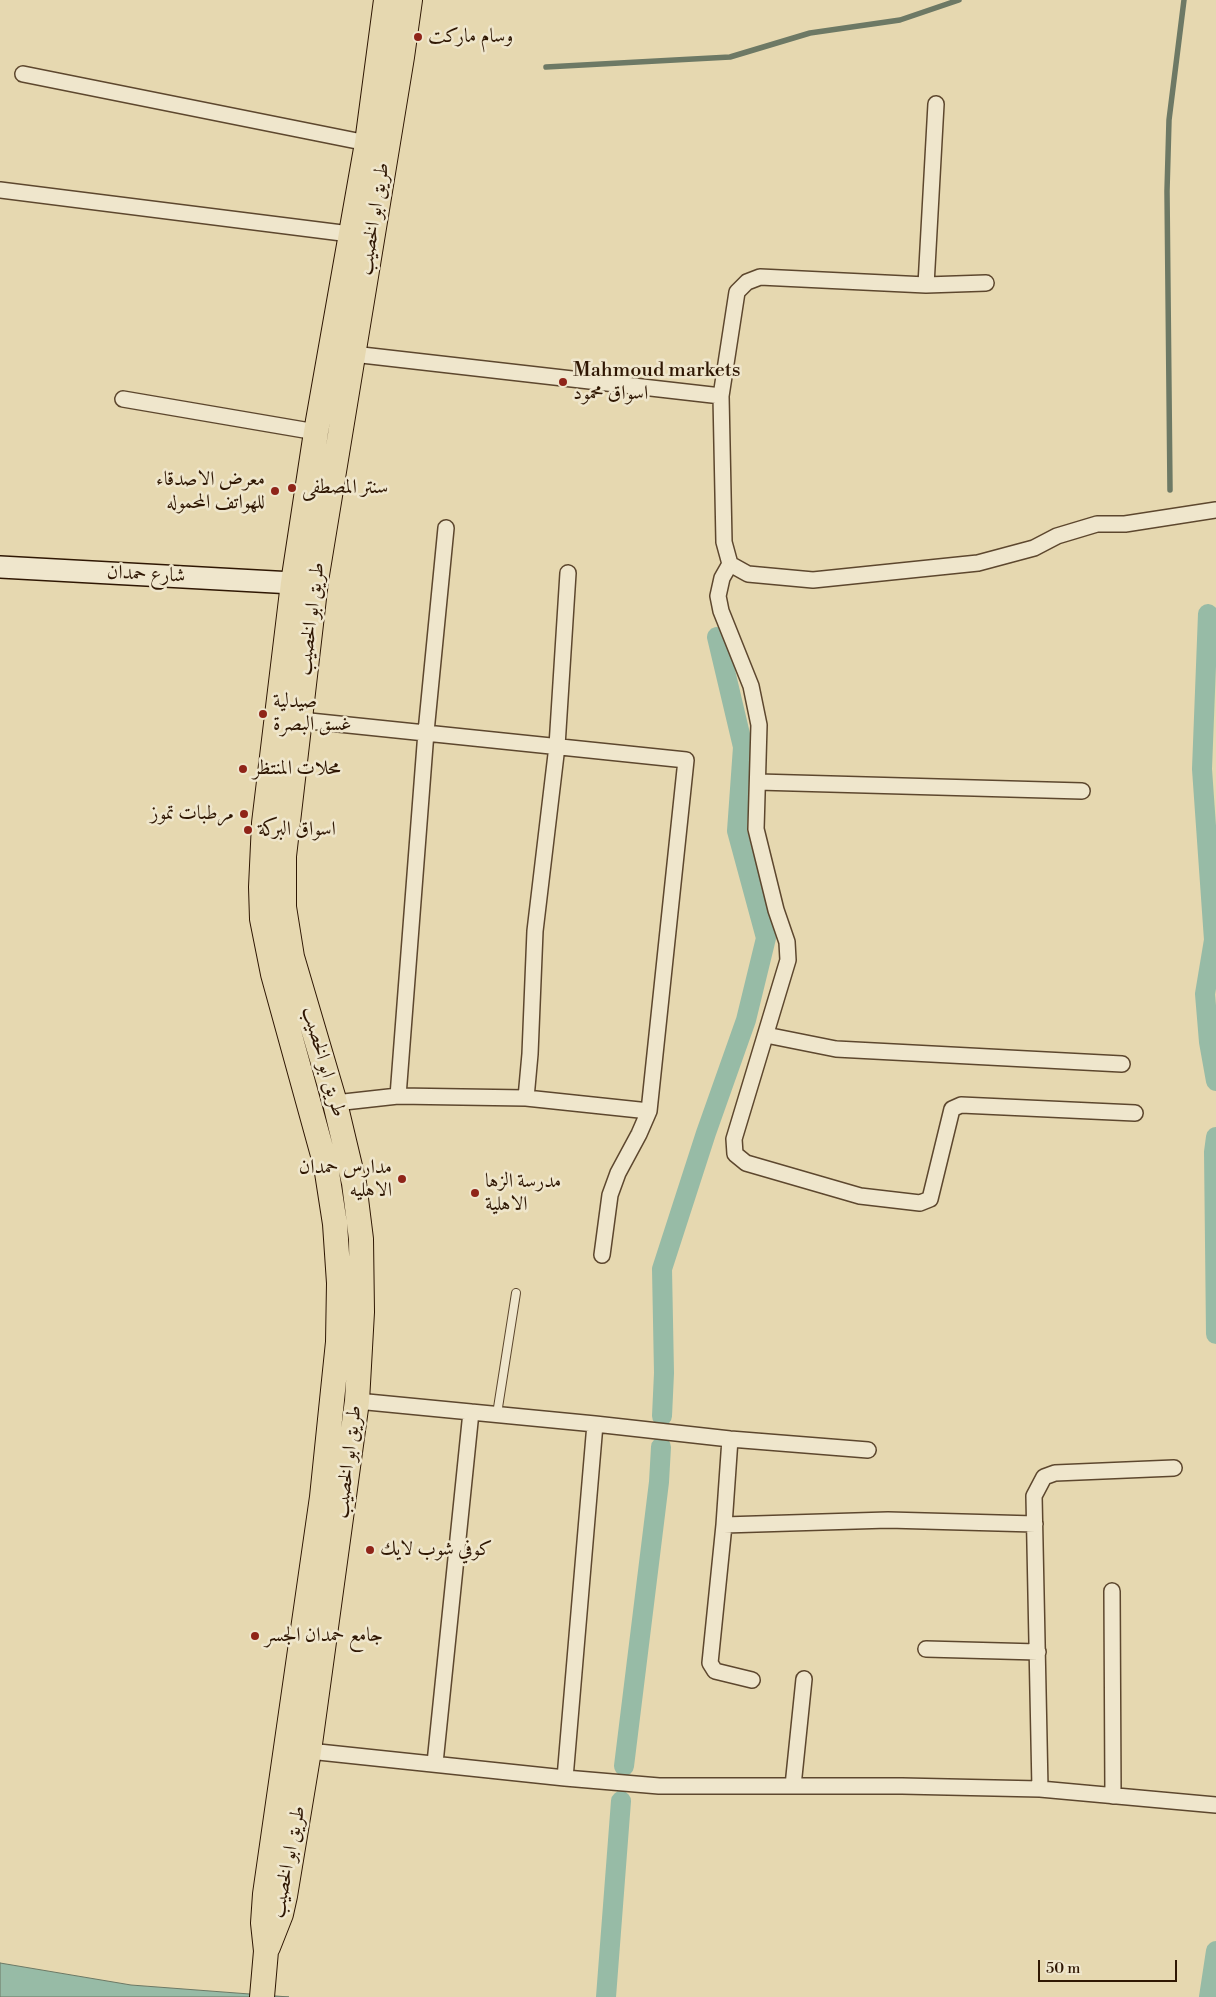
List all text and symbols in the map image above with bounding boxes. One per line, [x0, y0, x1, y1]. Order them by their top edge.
place label: وسام ماركت [428, 25, 513, 49]
marker: وسام ماركت [412, 31, 424, 43]
street label: طريق ابو الخصيب [354, 161, 396, 277]
place label: Mahmoud markets اسواق محمود [573, 359, 741, 406]
marker: Mahmoud markets اسواق محمود [557, 376, 569, 388]
place label: معرض الاصدقاء للهواتف المحموله [156, 468, 265, 515]
place label: سنتر المصطفى [302, 476, 388, 500]
marker: سنتر المصطفى [286, 482, 298, 494]
marker: معرض الاصدقاء للهواتف المحموله [269, 485, 281, 497]
street label: شارع حمدان [106, 561, 186, 589]
street label: طريق ابو الخصيب [293, 561, 331, 677]
place label: صيدلية غسق البصرة [273, 690, 352, 737]
marker: صيدلية غسق البصرة [257, 708, 269, 720]
place label: محلات المنتظر [253, 757, 341, 781]
marker: محلات المنتظر [237, 763, 249, 775]
place label: مرطبات تموز [151, 802, 234, 826]
marker: مرطبات تموز [238, 808, 250, 820]
place label: اسواق البركة [258, 818, 336, 842]
marker: اسواق البركة [242, 824, 254, 836]
street label: طريق ابو الخصيب [296, 1004, 350, 1120]
place label: مدارس حمدان الاهليه [299, 1156, 392, 1203]
place label: مدرسة الزها الاهلية [485, 1170, 561, 1217]
marker: مدارس حمدان الاهليه [396, 1173, 408, 1185]
marker: مدرسة الزها الاهلية [469, 1187, 481, 1199]
street label: طريق ابو الخصيب [330, 1404, 368, 1520]
place label: كوفي شوب لايك [380, 1538, 492, 1562]
marker: كوفي شوب لايك [364, 1544, 376, 1556]
place label: جامع حمدان الجسر [265, 1624, 383, 1648]
marker: جامع حمدان الجسر [249, 1630, 261, 1642]
street label: طريق ابو الخصيب [266, 1804, 312, 1920]
scale bar [1041, 1950, 1180, 1982]
text: 50 m [1046, 1959, 1080, 1978]

